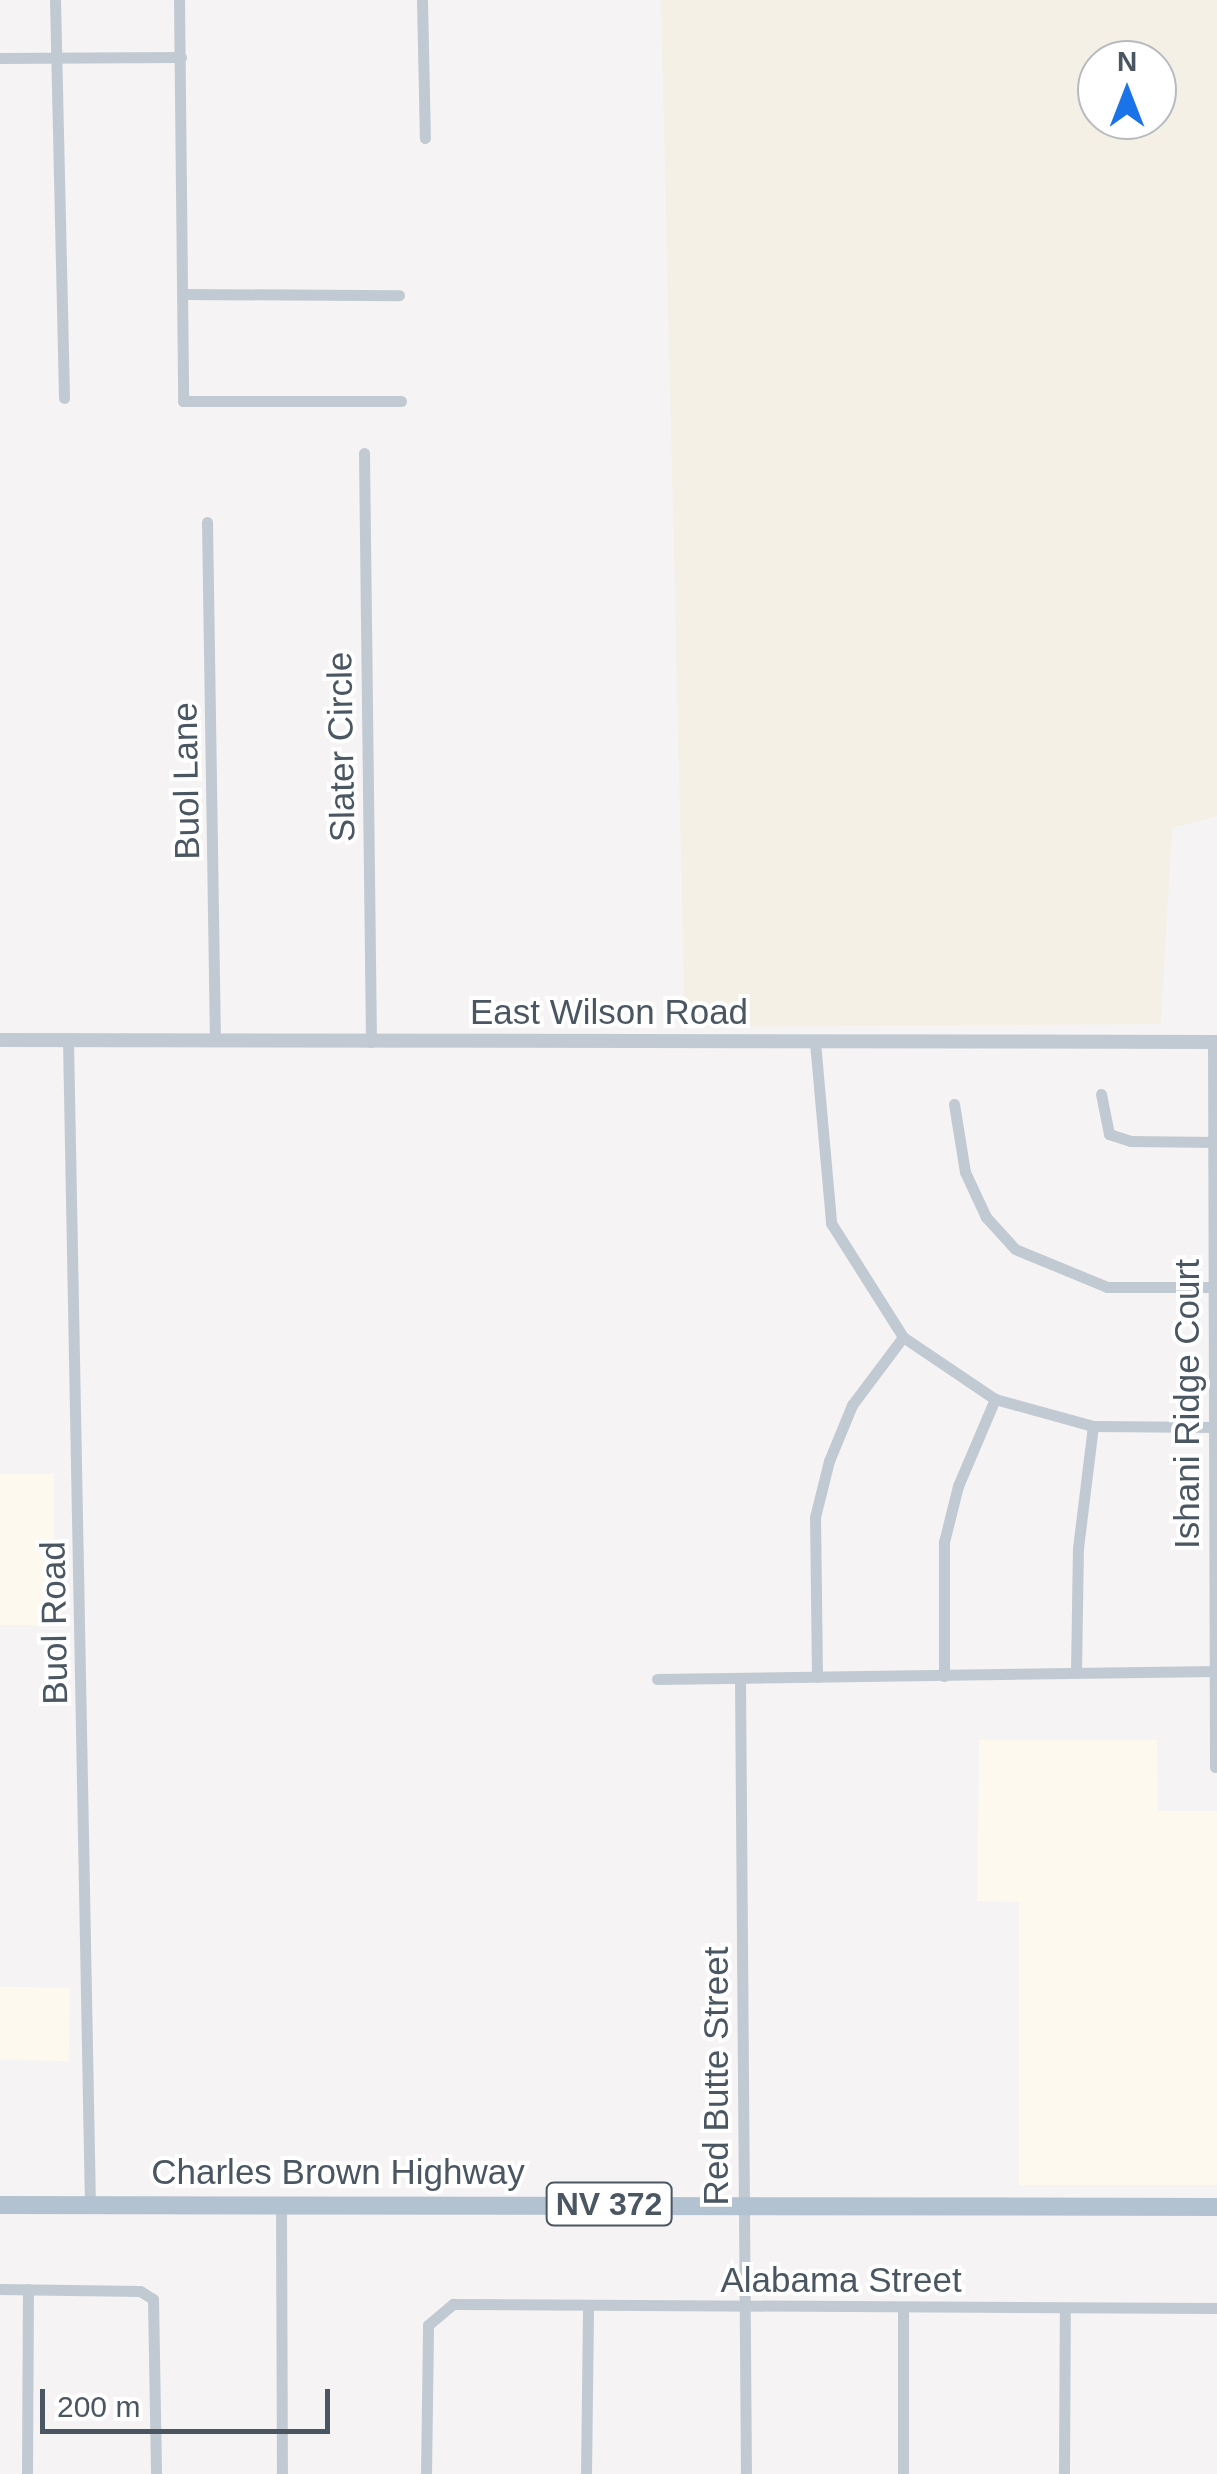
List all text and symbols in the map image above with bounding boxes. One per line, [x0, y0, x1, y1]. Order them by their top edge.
north arrow [1077, 40, 1177, 140]
text: N [1117, 46, 1137, 77]
street label: Slater Circle [318, 651, 364, 843]
street label: Buol Lane [164, 702, 208, 860]
street label: East Wilson Road [470, 991, 748, 1033]
street label: Ishani Ridge Court [1166, 1259, 1208, 1549]
street label: Buol Road [32, 1541, 76, 1705]
street label: Red Butte Street [695, 1947, 737, 2205]
street label: Charles Brown Highway [151, 2151, 525, 2193]
road number: NV 372 [544, 2177, 674, 2231]
street label: Alabama Street [720, 2259, 962, 2301]
scale bar [45, 2369, 335, 2431]
text: 200 m [57, 2390, 140, 2423]

